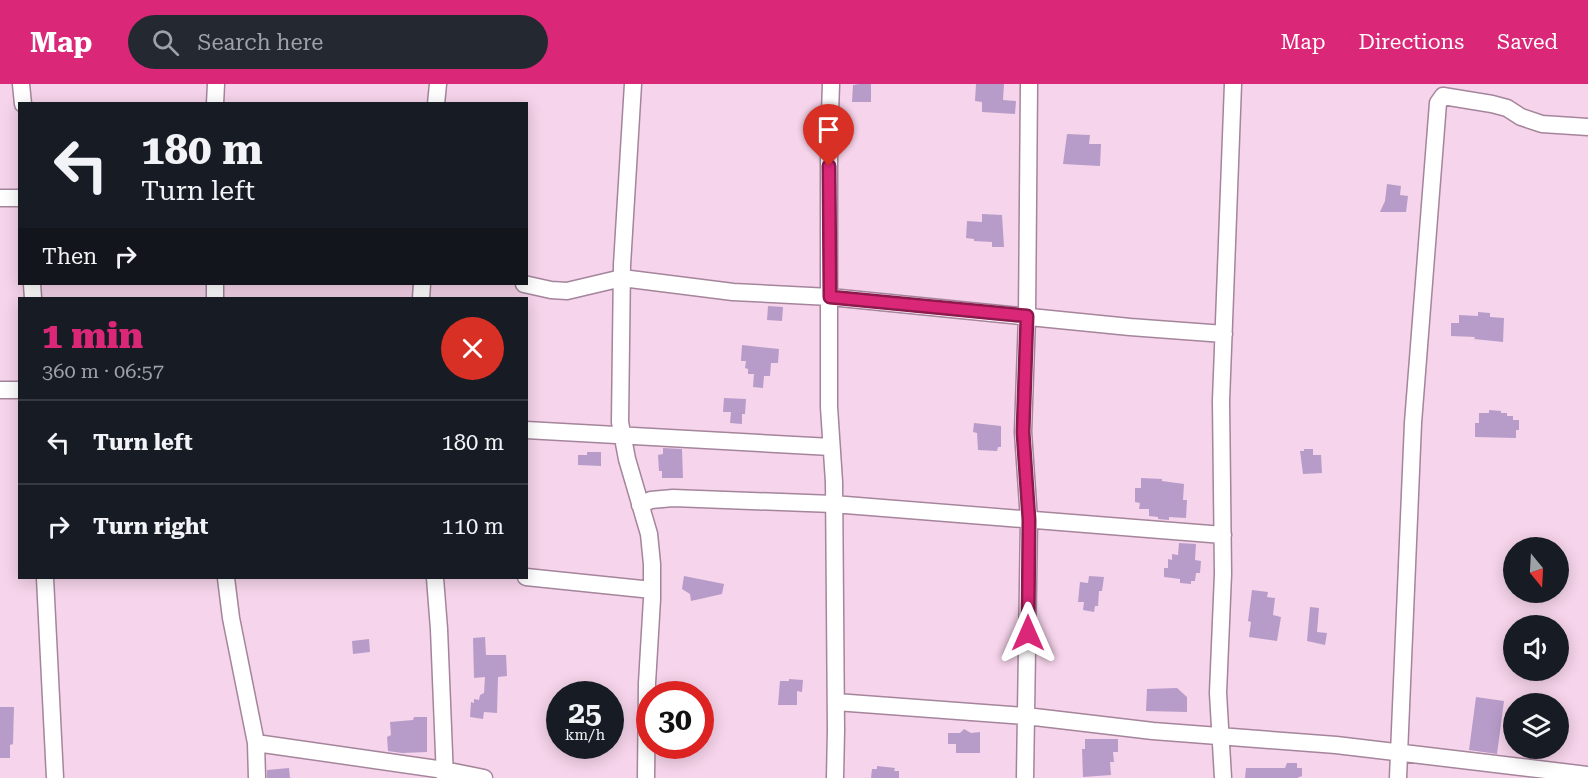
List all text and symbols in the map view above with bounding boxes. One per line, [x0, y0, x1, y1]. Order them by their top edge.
search box [128, 15, 548, 69]
text: Map [30, 26, 92, 59]
icon: search [149, 26, 182, 59]
text: Search here [197, 30, 323, 55]
text: Map [1281, 30, 1325, 54]
text: Directions [1358, 30, 1464, 54]
text: Saved [1497, 30, 1558, 54]
pin [803, 104, 854, 166]
icon: arrive [812, 113, 845, 146]
text: 180 m [141, 125, 263, 174]
icon: left [42, 126, 120, 204]
text: Turn left [141, 175, 255, 207]
icon: right [109, 240, 142, 273]
text: Then [42, 244, 97, 269]
text: 1 min [42, 315, 143, 357]
button: close [441, 317, 504, 380]
text: 360 m · 06:57 [42, 359, 164, 383]
icon: left [42, 426, 75, 459]
text: Turn left [93, 430, 193, 455]
text: 180 m [441, 430, 504, 455]
icon: right [42, 510, 75, 543]
text: Turn right [93, 514, 208, 539]
text: 110 m [441, 514, 504, 539]
north arrow [1503, 537, 1569, 603]
map controls [1503, 537, 1569, 759]
position arrow [996, 601, 1060, 665]
button: sound [1503, 615, 1569, 681]
speed limit sign: 30 [636, 681, 714, 759]
button: layers [1503, 693, 1569, 759]
text: 25 [568, 695, 602, 730]
text: km/h [565, 726, 605, 744]

